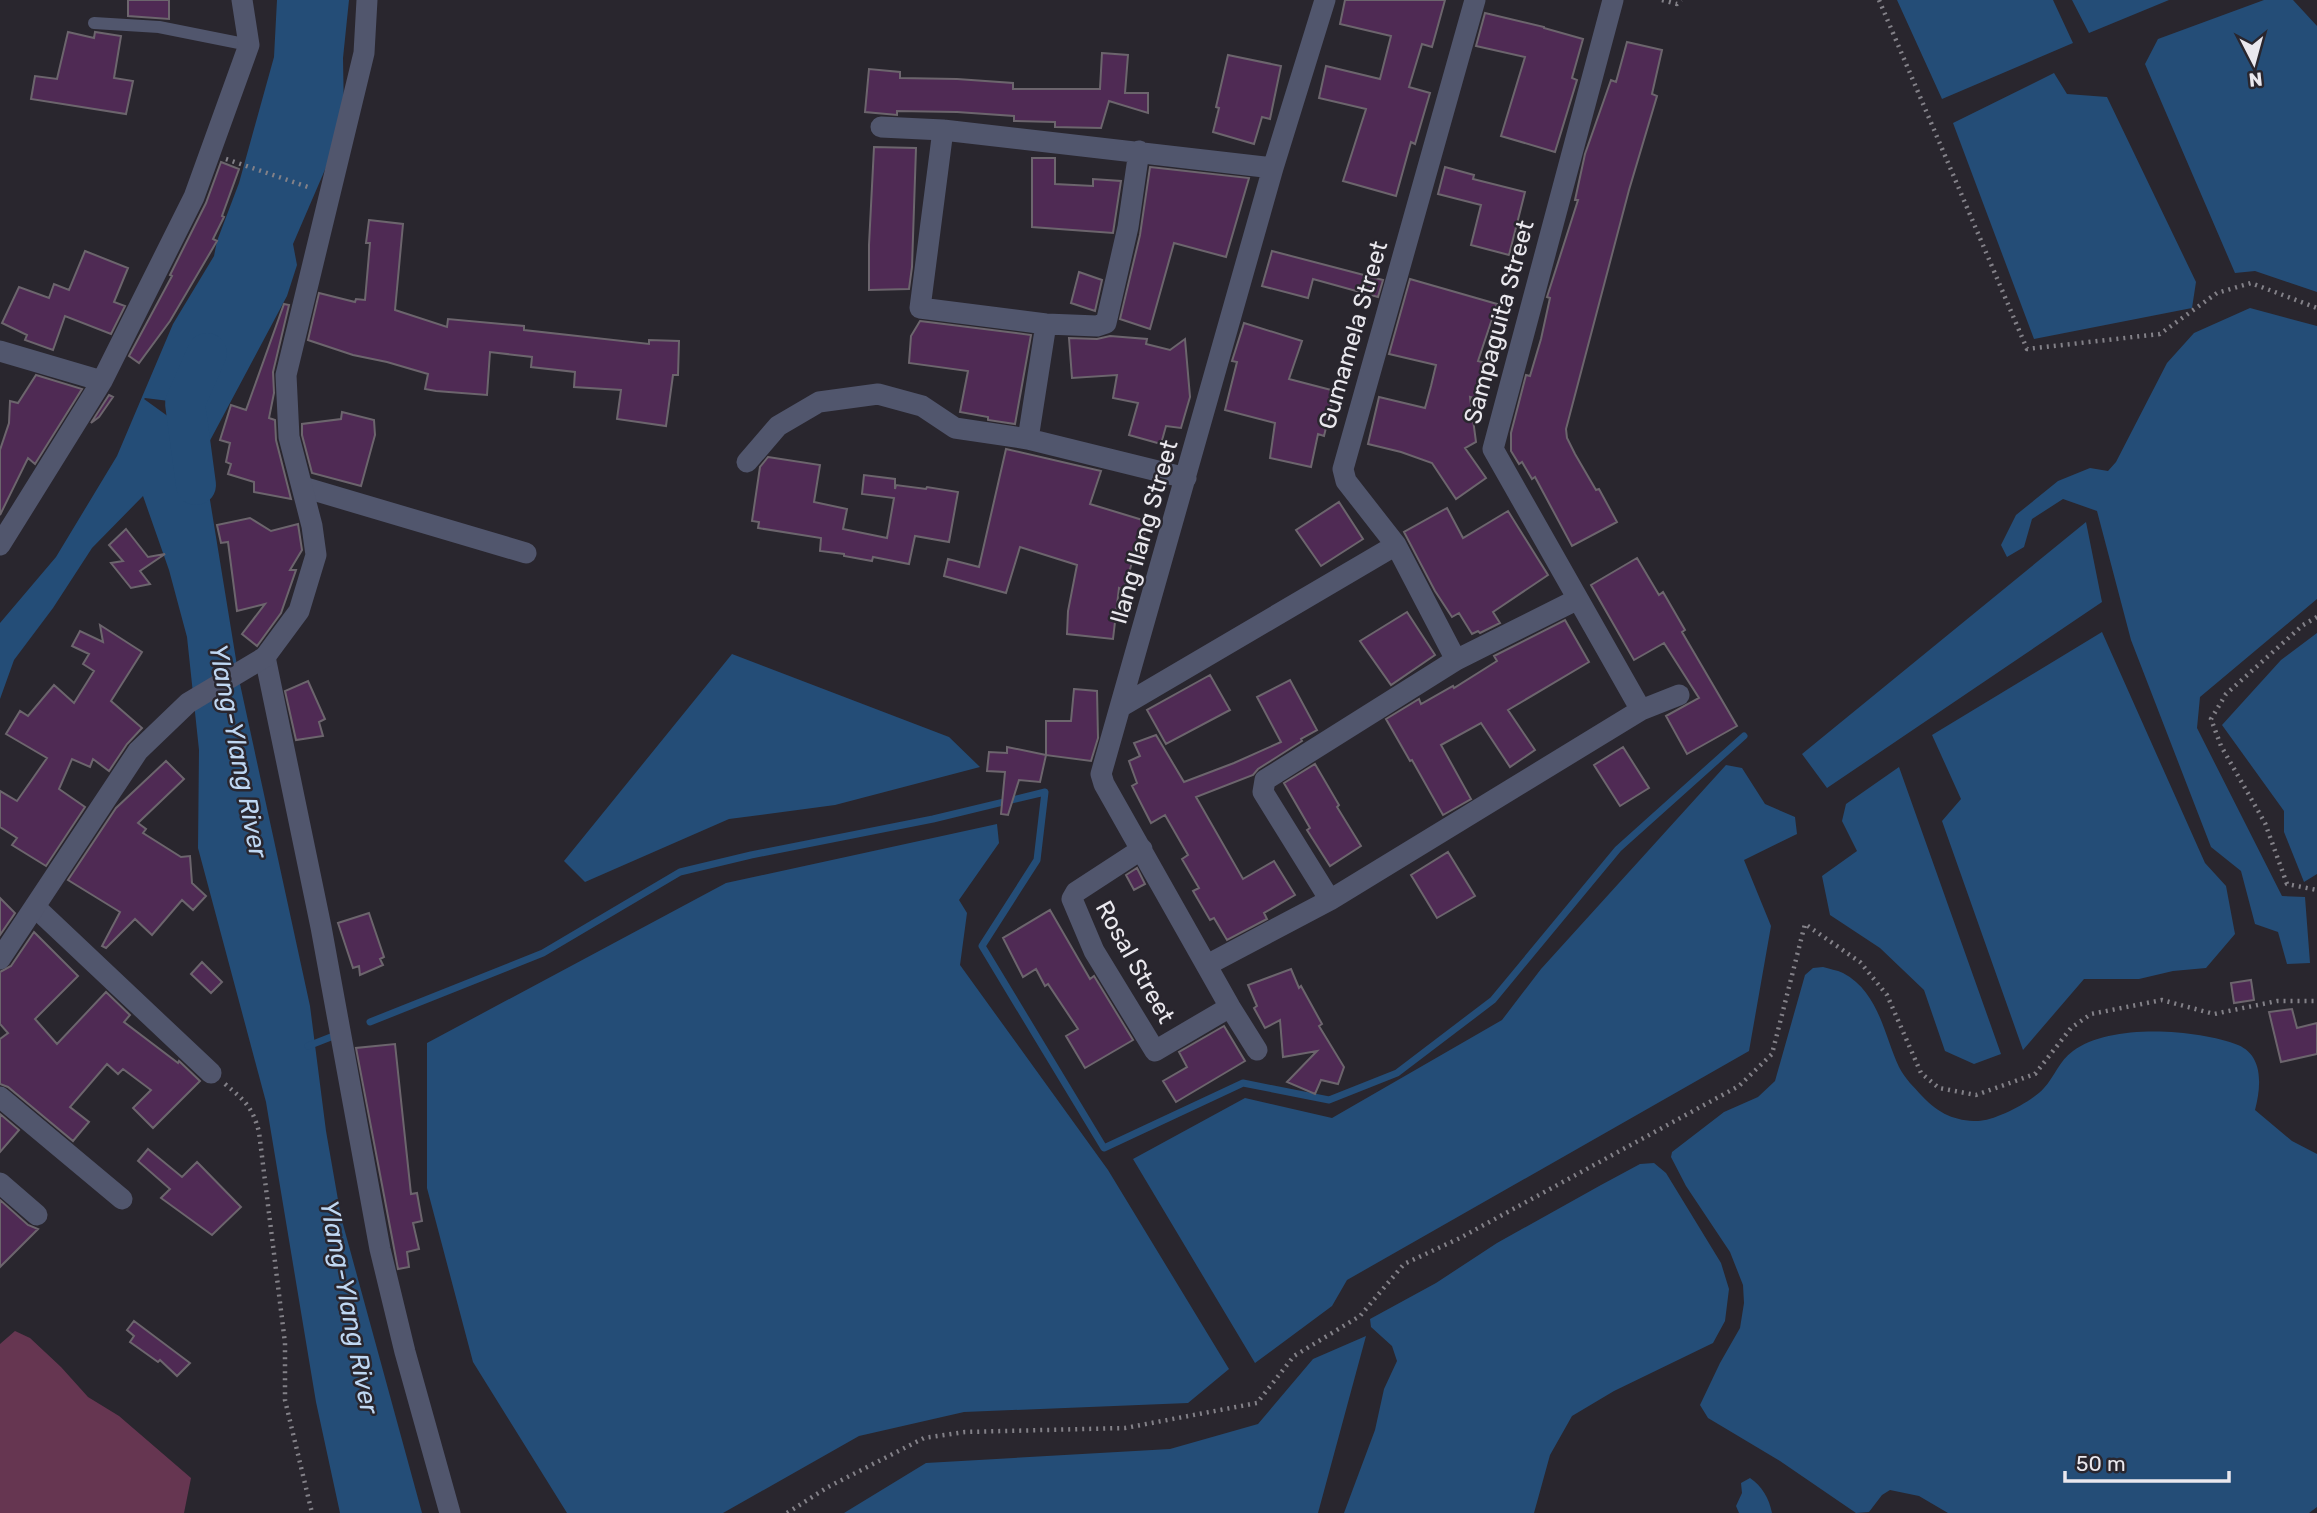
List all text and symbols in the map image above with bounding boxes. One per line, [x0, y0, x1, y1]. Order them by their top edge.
north arrow [2219, 28, 2289, 98]
text: N [2248, 67, 2264, 92]
street label: Sampaguita Street [1458, 217, 1540, 427]
street label: Gumamela Street [1313, 238, 1393, 432]
street label: Ilang Ilang Street [1104, 437, 1184, 627]
water label: Ylang-Ylang River [202, 641, 274, 862]
street label: Rosal Street [1090, 896, 1180, 1028]
water label: Ylang-Ylang River [313, 1197, 385, 1418]
scale bar [2065, 1440, 2230, 1484]
text: 50 m [2076, 1451, 2126, 1476]

